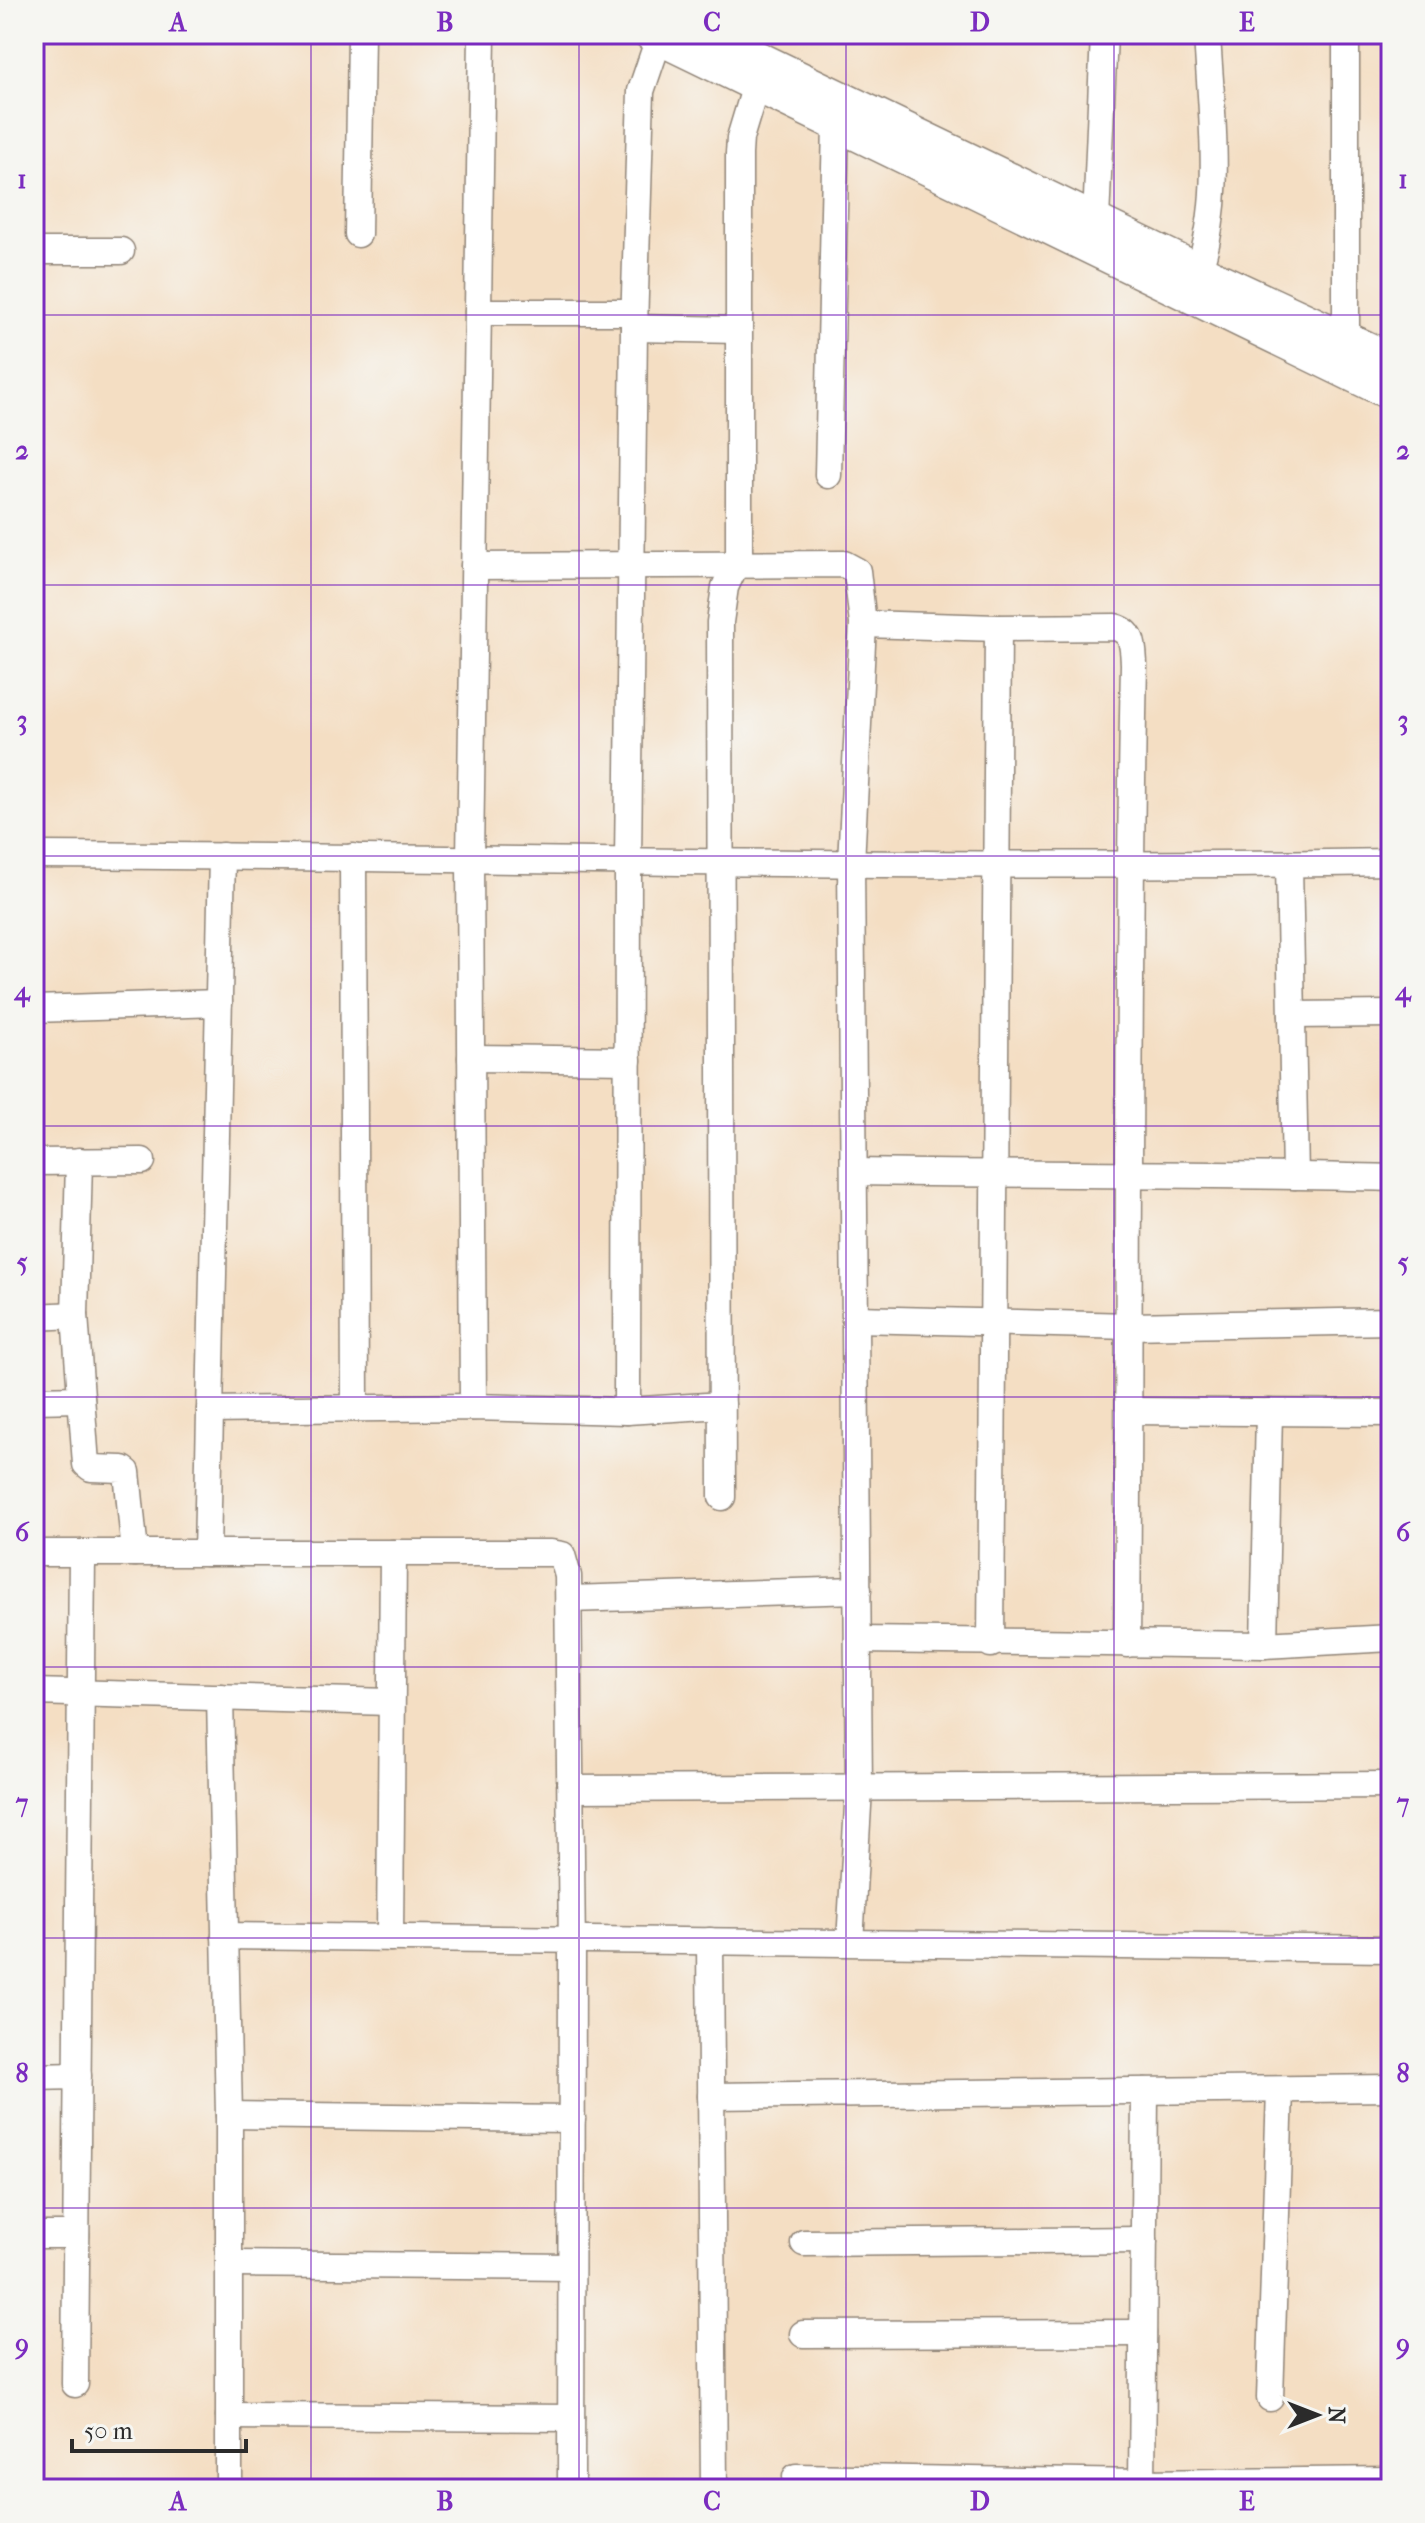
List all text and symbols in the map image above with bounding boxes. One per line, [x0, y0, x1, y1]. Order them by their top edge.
text: A [168, 7, 188, 38]
text: B [437, 7, 454, 38]
text: C [703, 7, 721, 38]
text: D [970, 7, 990, 38]
text: E [1239, 7, 1255, 38]
text: 1 [17, 164, 27, 195]
text: 1 [1398, 164, 1408, 195]
text: 2 [15, 435, 29, 466]
text: 2 [1396, 435, 1410, 466]
text: 3 [17, 705, 27, 736]
text: 3 [1398, 705, 1408, 736]
text: 4 [13, 976, 31, 1008]
text: 4 [1394, 976, 1412, 1008]
text: 5 [16, 1247, 28, 1278]
text: 5 [1397, 1247, 1409, 1278]
text: 6 [15, 1517, 30, 1548]
text: 6 [1396, 1517, 1411, 1548]
text: 7 [15, 1788, 29, 1819]
text: 7 [1396, 1788, 1410, 1819]
text: 8 [15, 2058, 29, 2089]
text: 8 [1396, 2058, 1410, 2089]
text: 9 [14, 2329, 29, 2360]
text: 9 [1395, 2329, 1410, 2360]
north arrow [1277, 2375, 1357, 2455]
scale bar [72, 2403, 246, 2453]
text: N [1323, 2407, 1349, 2424]
text: 50 m [84, 2417, 133, 2445]
text: A [168, 2486, 188, 2517]
text: B [437, 2486, 454, 2517]
text: C [703, 2486, 721, 2517]
text: D [970, 2486, 990, 2517]
text: E [1239, 2486, 1255, 2517]

